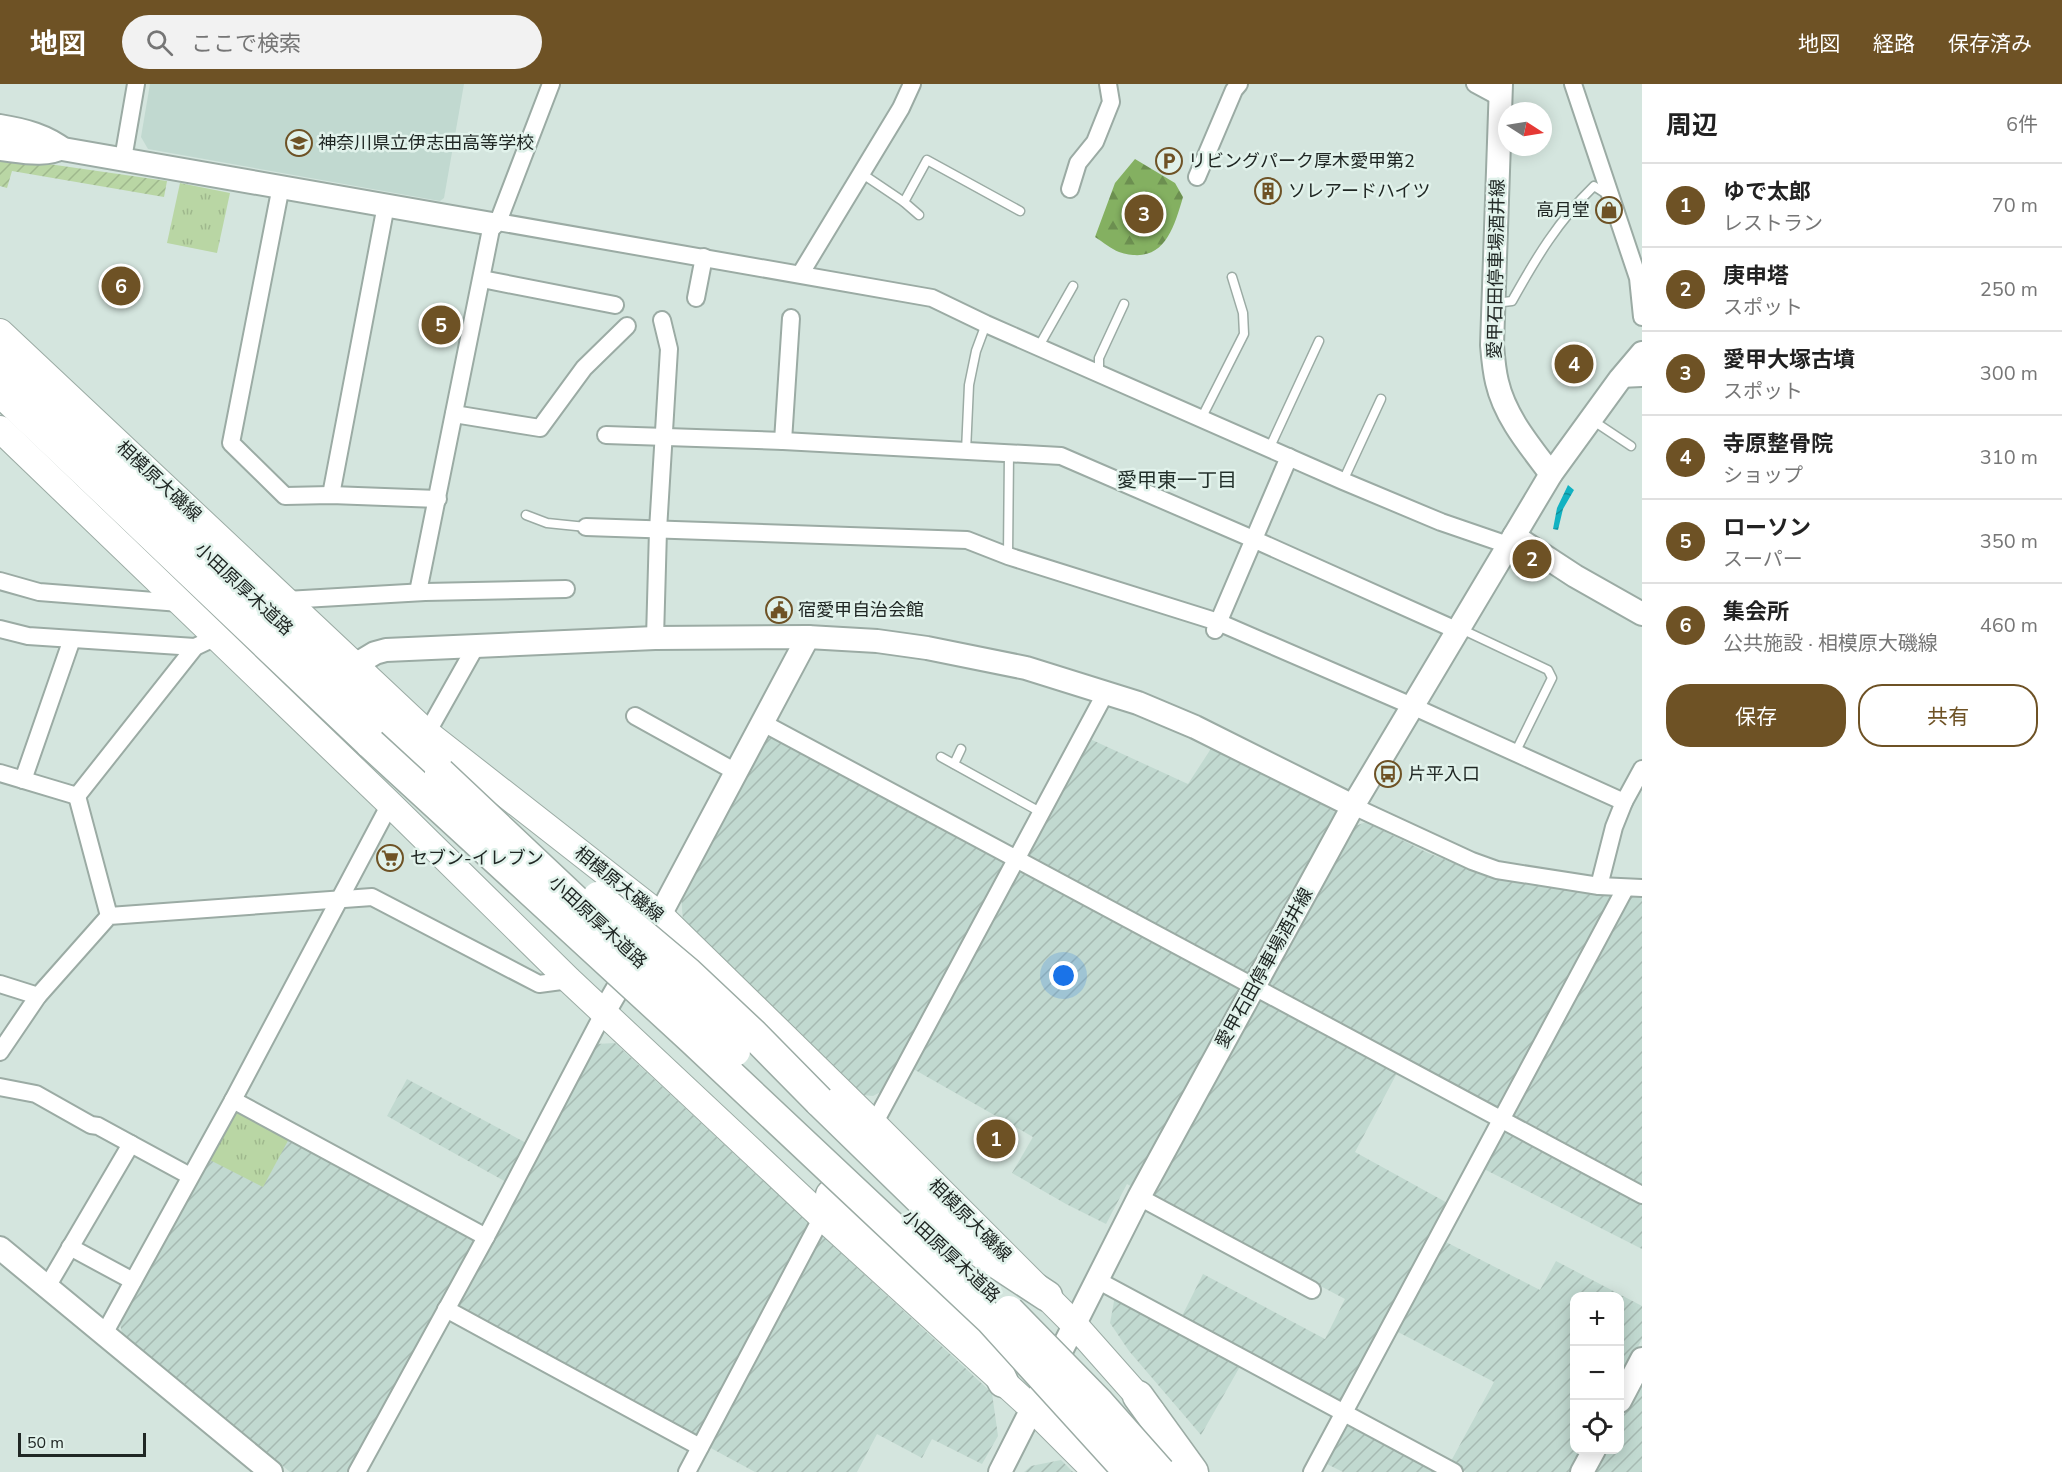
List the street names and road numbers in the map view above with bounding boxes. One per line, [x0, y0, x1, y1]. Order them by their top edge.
street label: 愛甲石田停車場酒井線 [1482, 179, 1510, 359]
street label: 相模原大磯線 [111, 435, 207, 527]
street label: 小田原厚木道路 [190, 537, 298, 641]
street label: 相模原大磯線 [569, 841, 669, 927]
street label: 小田原厚木道路 [544, 870, 652, 974]
street label: 愛甲石田停車場酒井線 [1210, 883, 1318, 1053]
street label: 相模原大磯線 [923, 1173, 1017, 1267]
street label: 小田原厚木道路 [897, 1204, 1005, 1308]

